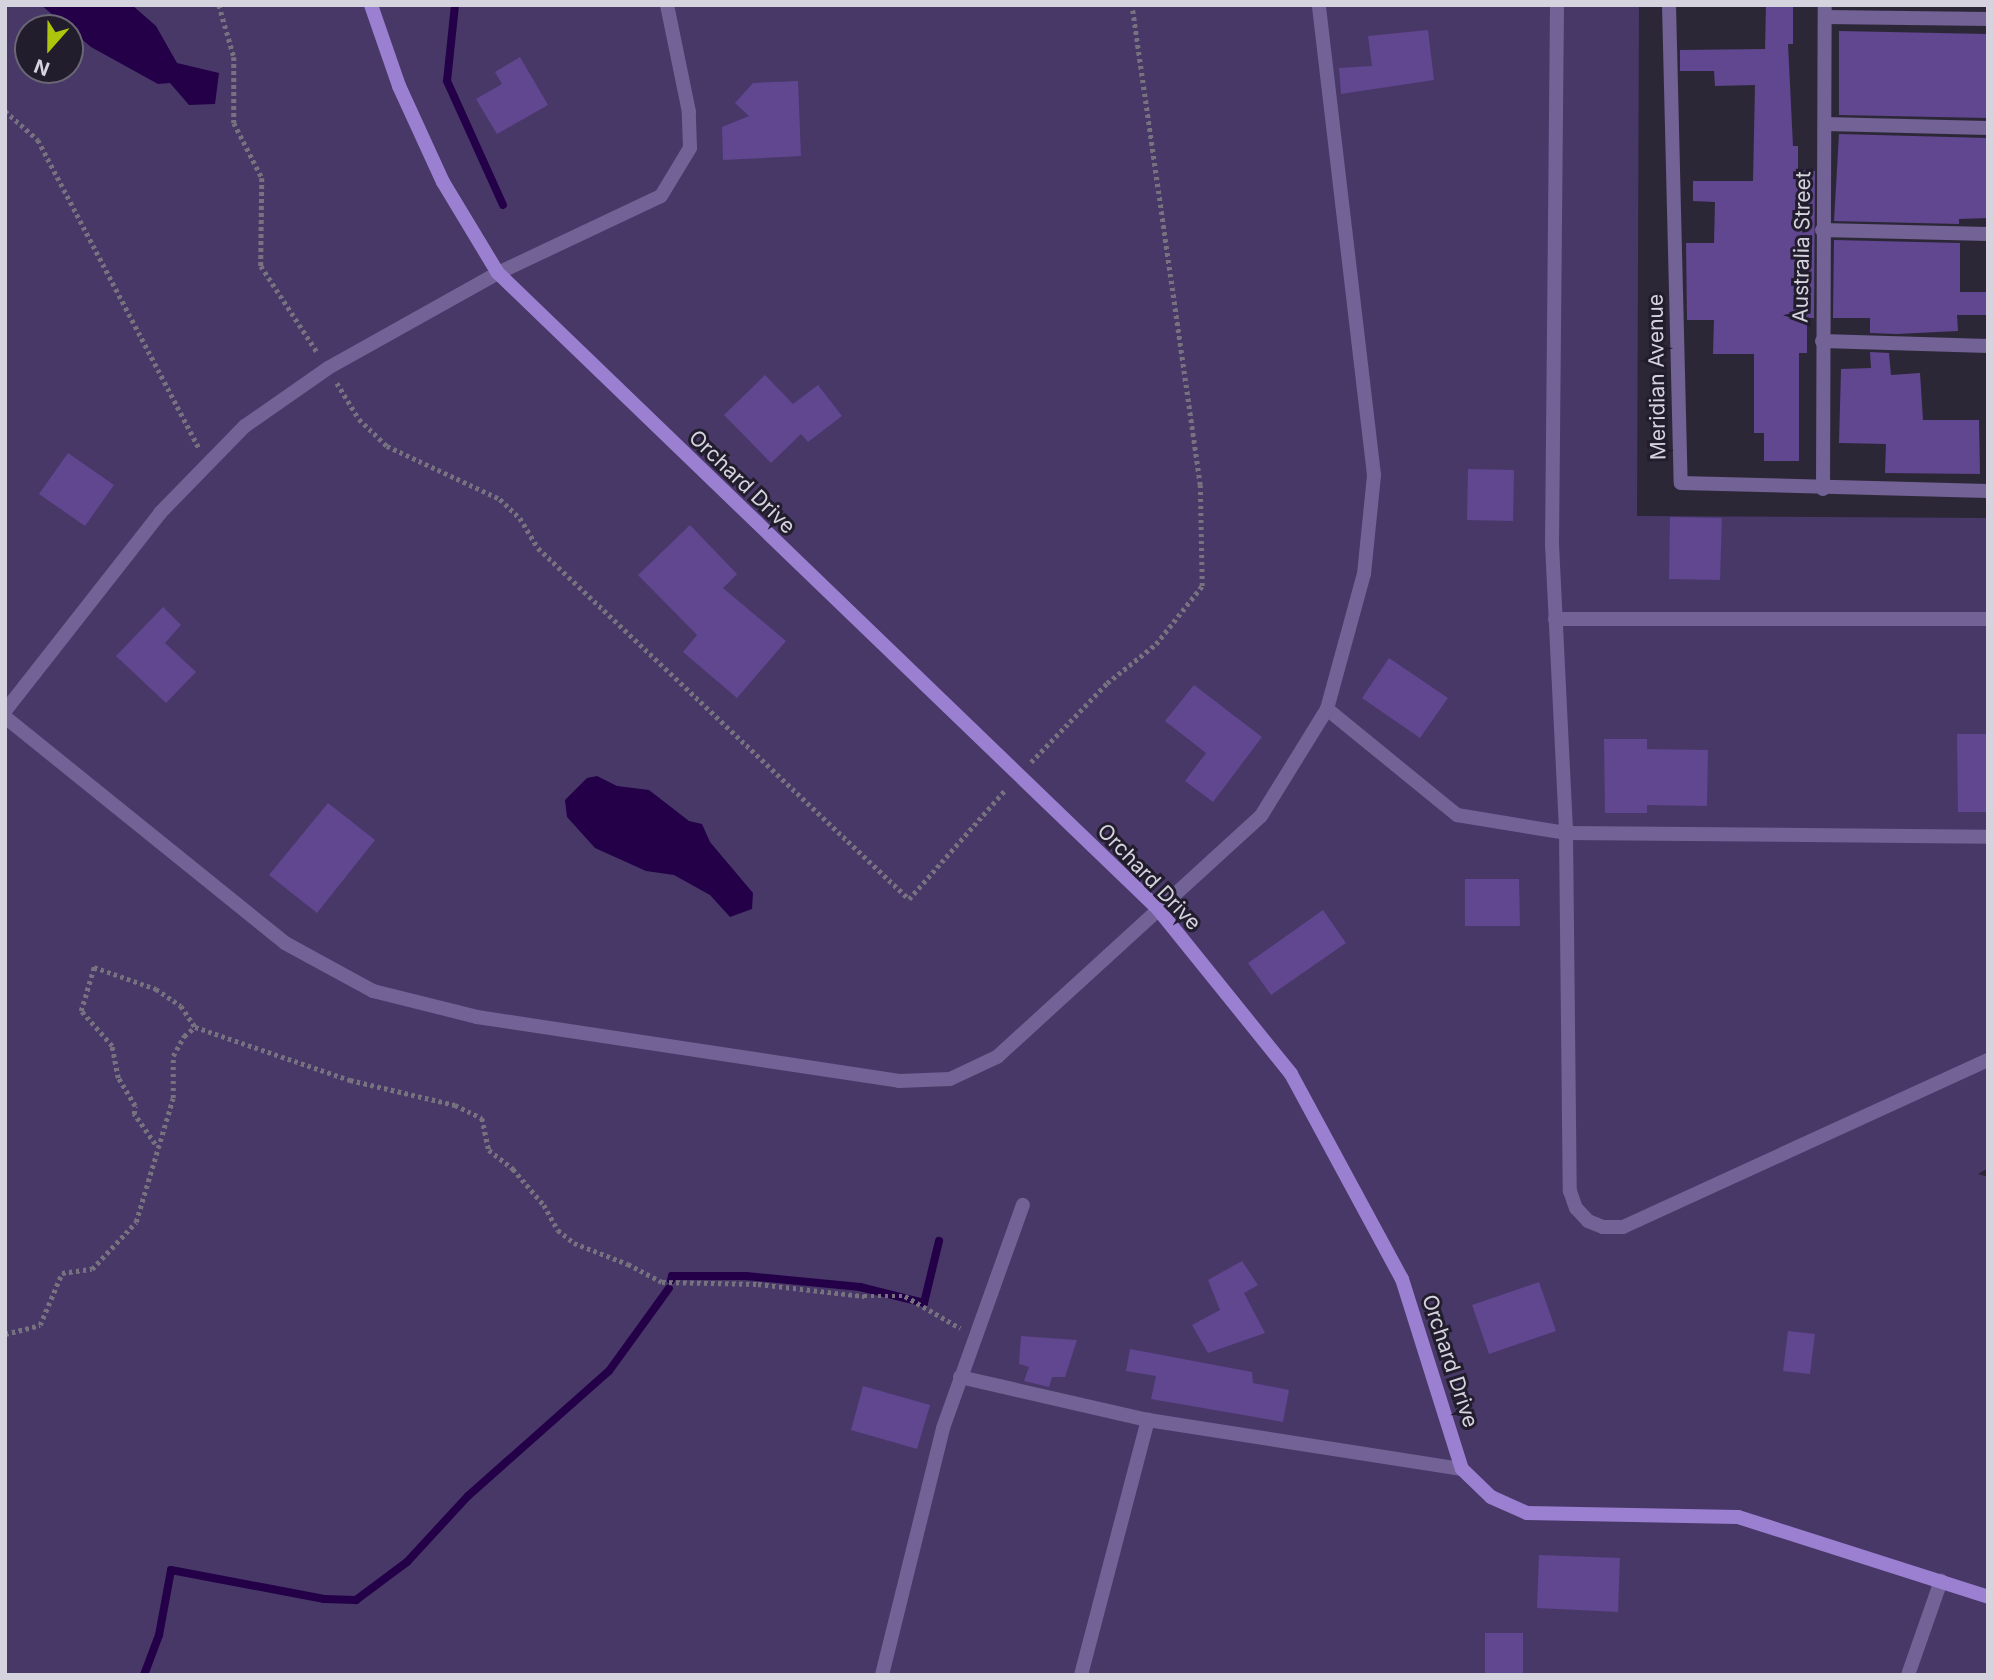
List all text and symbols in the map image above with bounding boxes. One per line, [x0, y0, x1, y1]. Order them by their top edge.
north arrow [14, 14, 84, 84]
text: N [31, 54, 53, 81]
street label: Australia Street [1788, 171, 1816, 323]
street label: Meridian Avenue [1643, 294, 1671, 460]
street label: Orchard Drive [684, 425, 800, 539]
street label: Orchard Drive [1092, 819, 1206, 935]
street label: Orchard Drive [1417, 1291, 1483, 1431]

